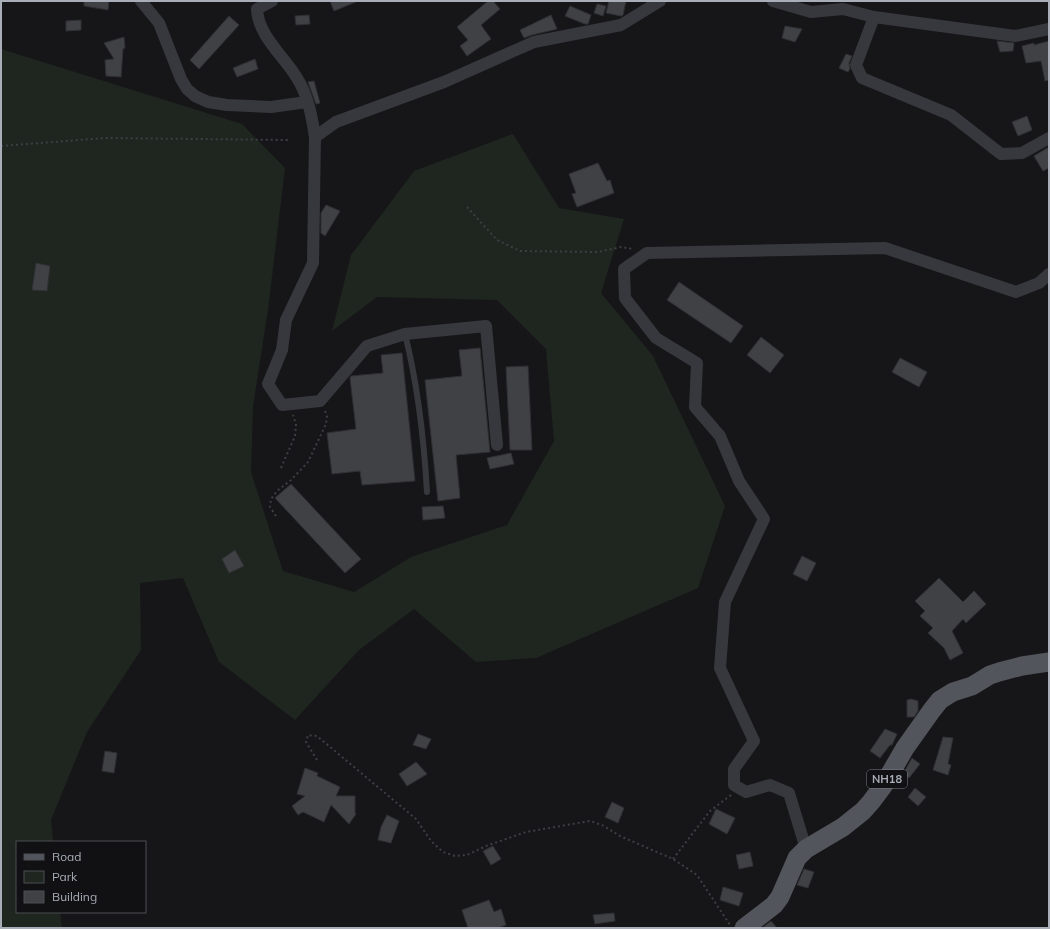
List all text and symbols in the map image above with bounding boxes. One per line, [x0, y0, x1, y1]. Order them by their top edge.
road number: NH18 [867, 770, 907, 788]
legend [16, 841, 146, 913]
text: Road [52, 849, 81, 864]
text: Park [52, 869, 78, 884]
text: Building [52, 889, 97, 904]

